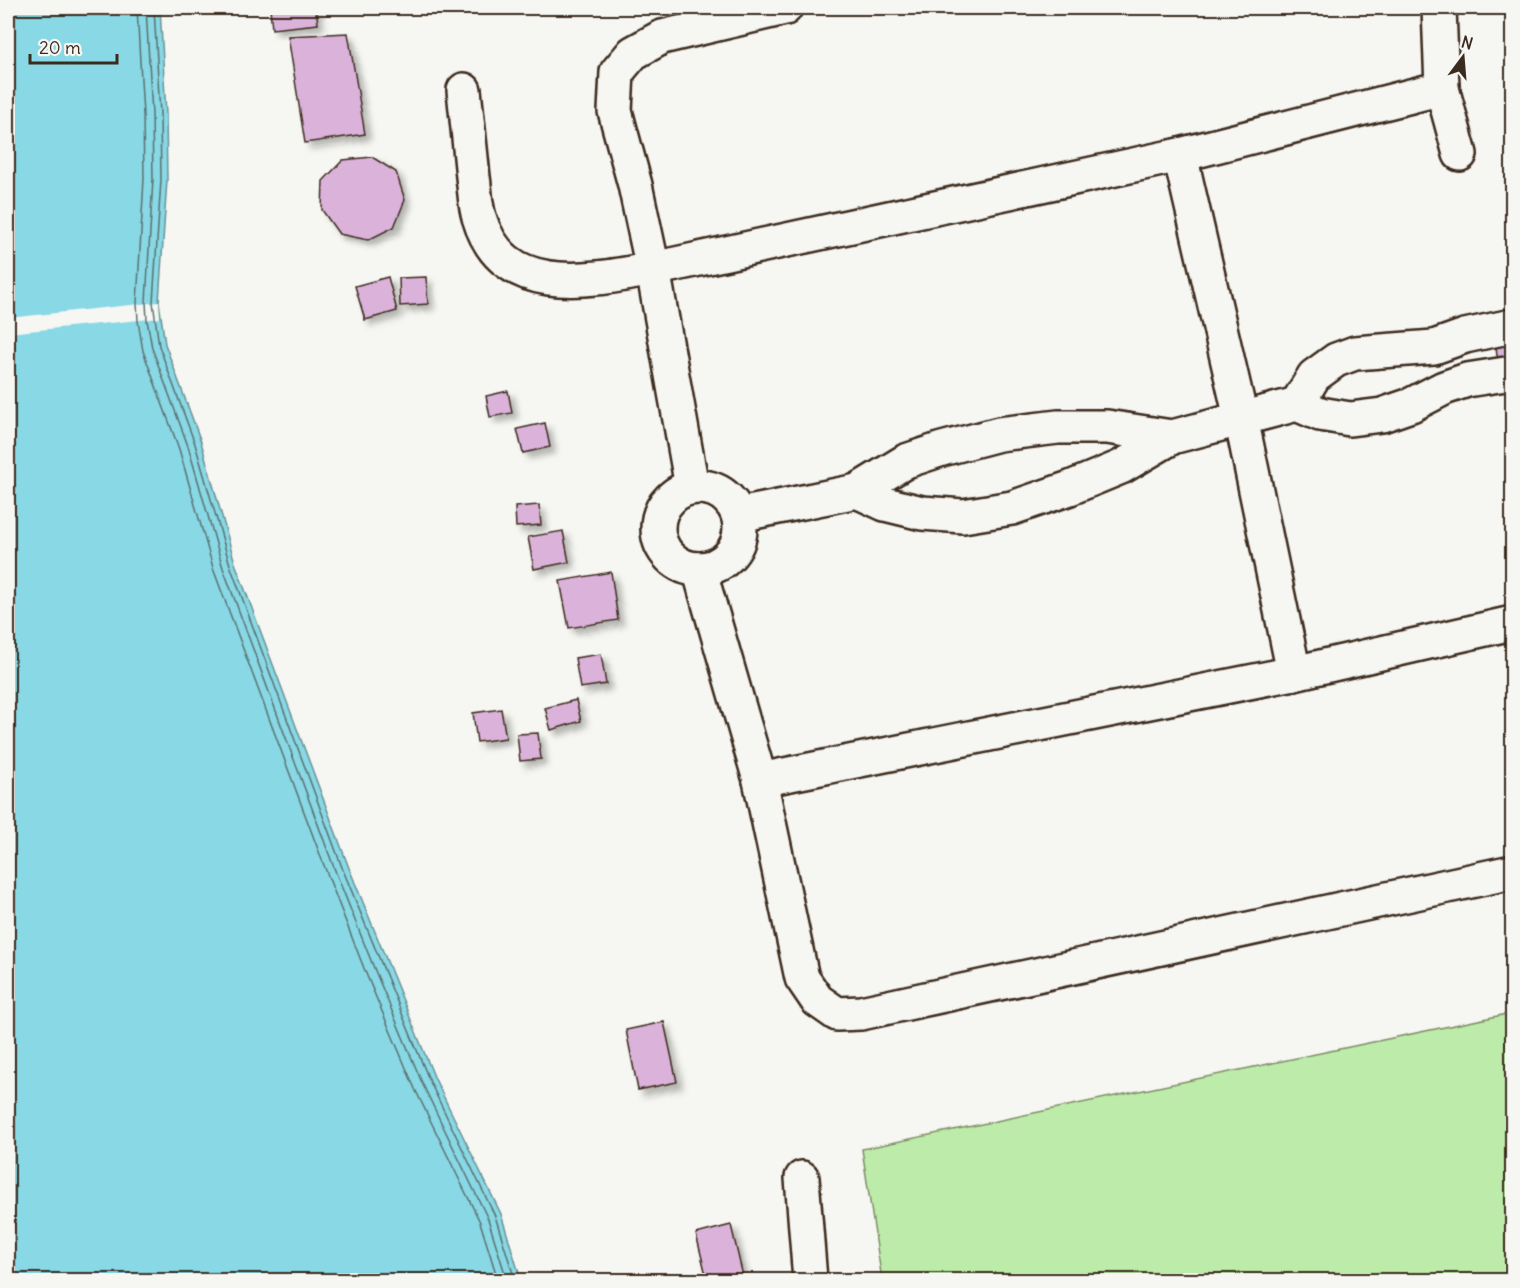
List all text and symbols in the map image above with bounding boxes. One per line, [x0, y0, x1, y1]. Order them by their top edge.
scale bar [30, 27, 117, 65]
north arrow [1433, 27, 1493, 87]
text: N [1459, 31, 1475, 54]
text: 20 m [39, 36, 81, 59]

